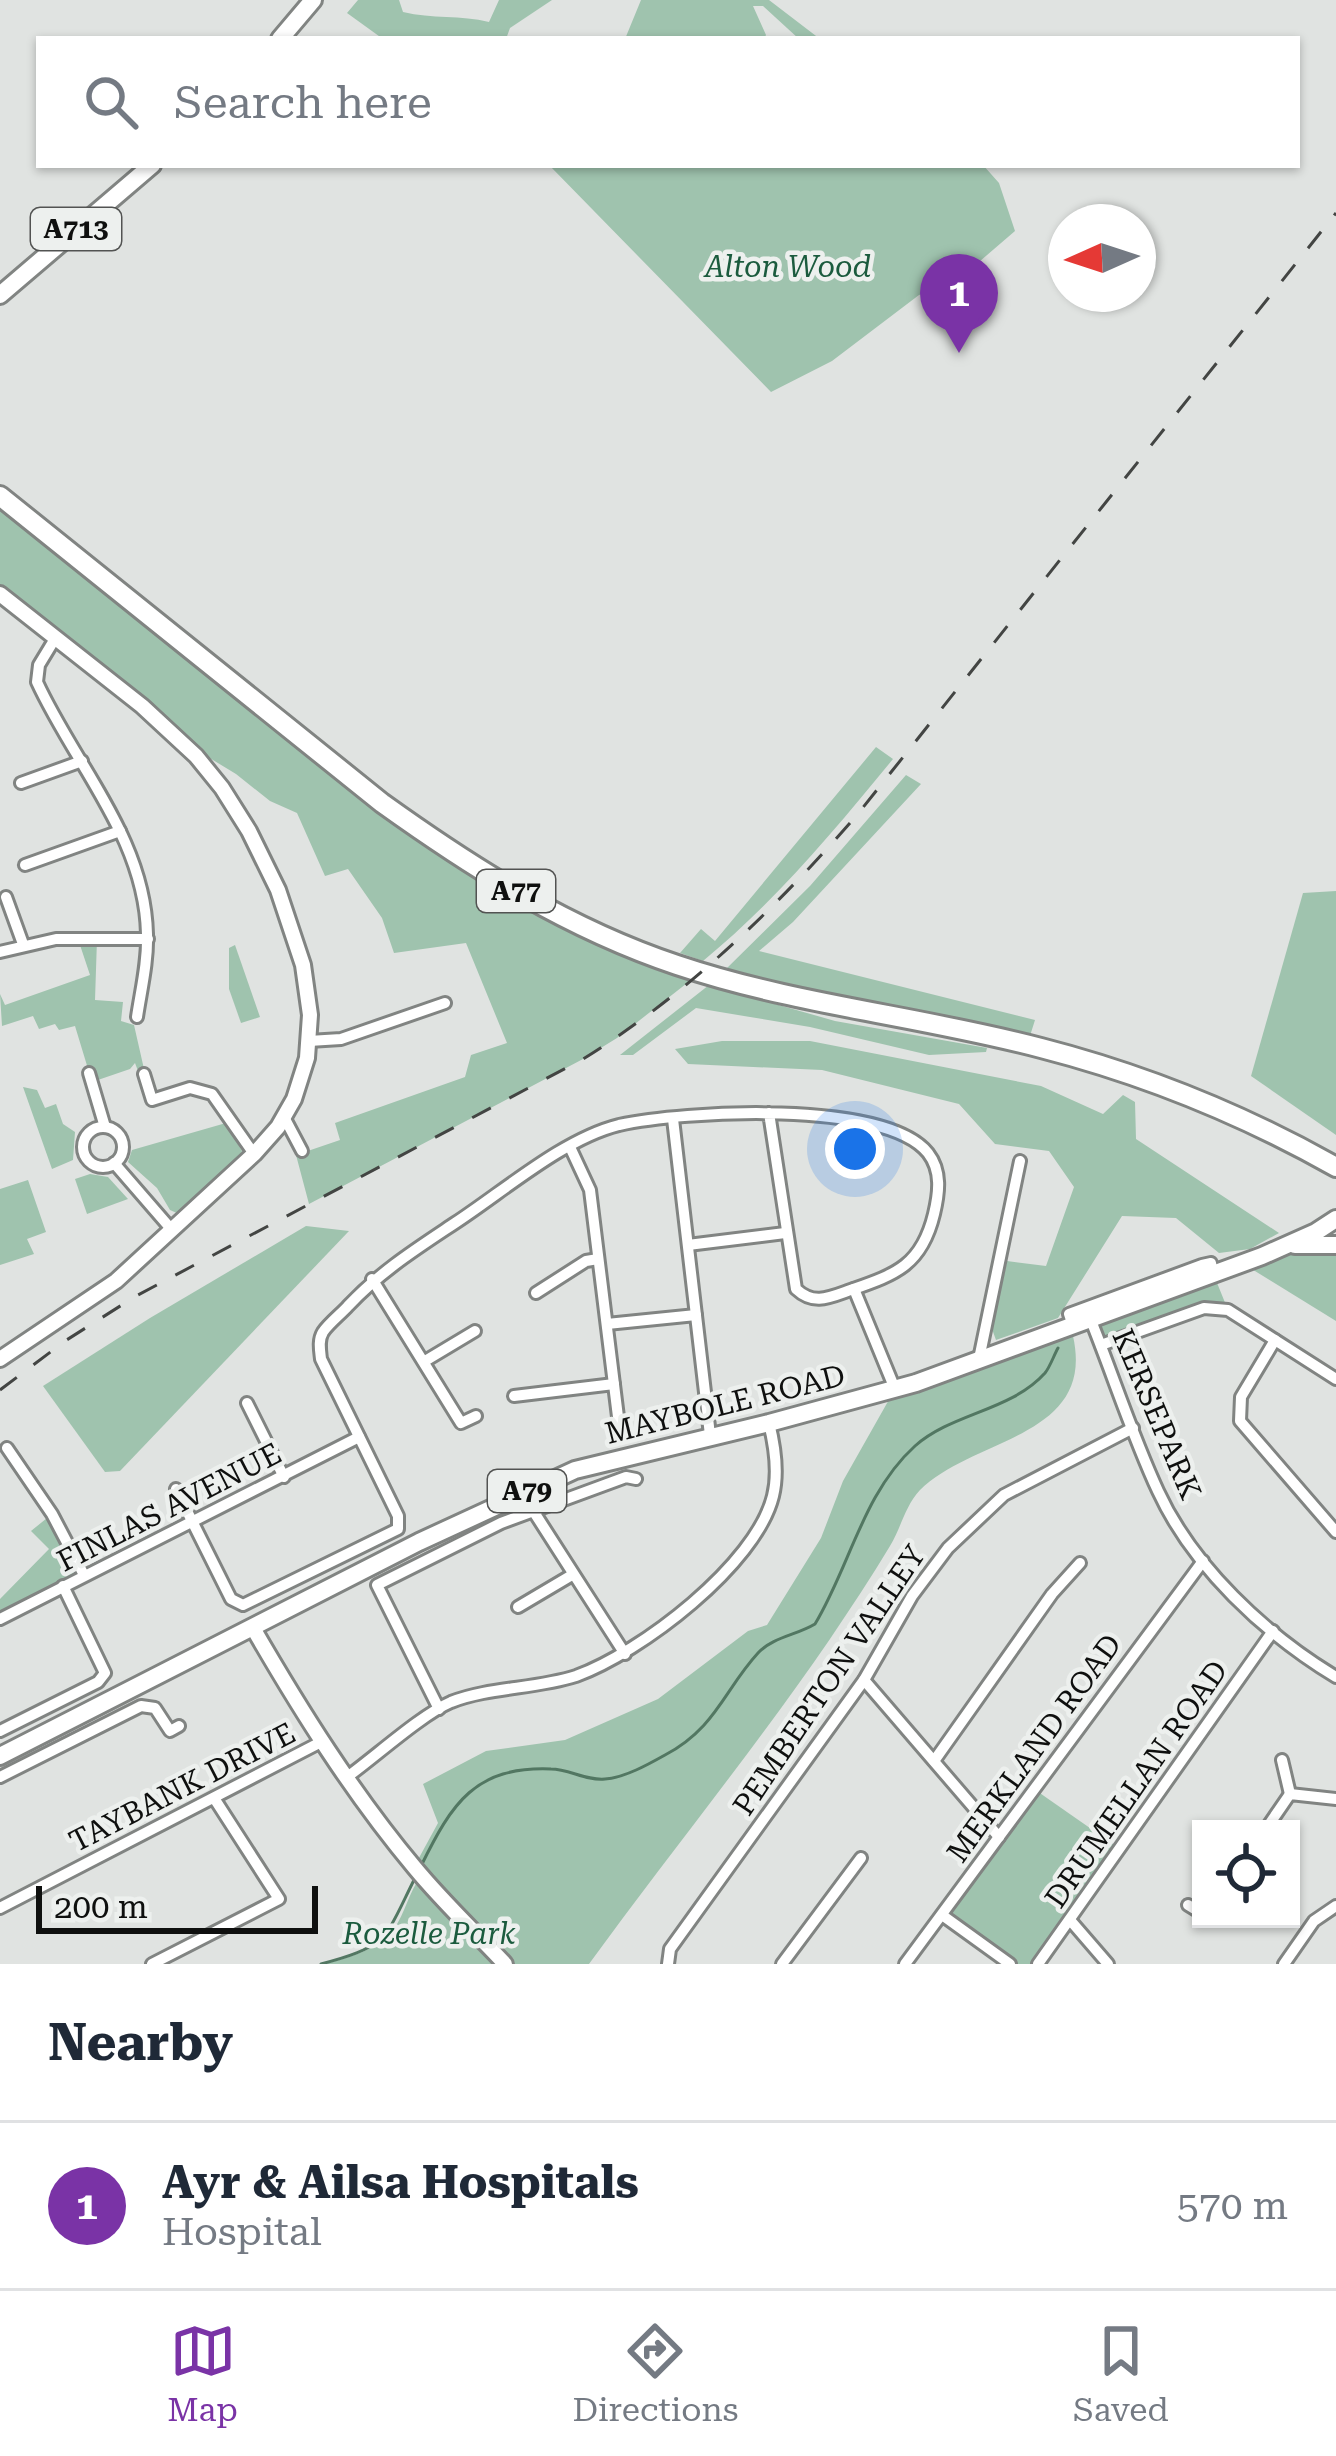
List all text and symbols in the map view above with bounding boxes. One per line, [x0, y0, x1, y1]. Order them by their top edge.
search box [36, 36, 1300, 168]
icon: search [78, 69, 144, 135]
text: Search here [174, 76, 432, 129]
north arrow [1048, 204, 1156, 312]
road number: A713 [31, 208, 121, 250]
park label: Alton Wood [703, 249, 871, 284]
pin: 1 [920, 254, 998, 353]
road number: A77 [477, 870, 555, 912]
your location [825, 1119, 885, 1179]
street label: KERSEPARK [1105, 1324, 1209, 1505]
street label: MAYBOLE ROAD [602, 1357, 848, 1451]
street label: FINLAS AVENUE [51, 1435, 287, 1579]
road number: A79 [488, 1470, 566, 1512]
street label: PEMBERTON VALLEY [726, 1538, 933, 1822]
street label: MERKLAND ROAD [940, 1627, 1128, 1869]
street label: DRUMELLAN ROAD [1038, 1654, 1234, 1914]
street label: TAYBANK DRIVE [63, 1715, 301, 1859]
map controls [1192, 1820, 1300, 1928]
button: locate [1192, 1820, 1300, 1928]
scale bar [36, 1880, 318, 1933]
text: 200 m [54, 1887, 148, 1926]
park label: Rozelle Park [342, 1916, 516, 1951]
text: Nearby [48, 2013, 233, 2072]
text: Ayr & Ailsa Hospitals [162, 2156, 639, 2209]
text: 1 [76, 2183, 98, 2229]
text: 570 m [1177, 2183, 1288, 2229]
text: Hospital [162, 2209, 322, 2255]
tab: Map [167, 2318, 238, 2429]
tab: Directions [572, 2318, 738, 2429]
tab: Saved [1073, 2318, 1169, 2429]

